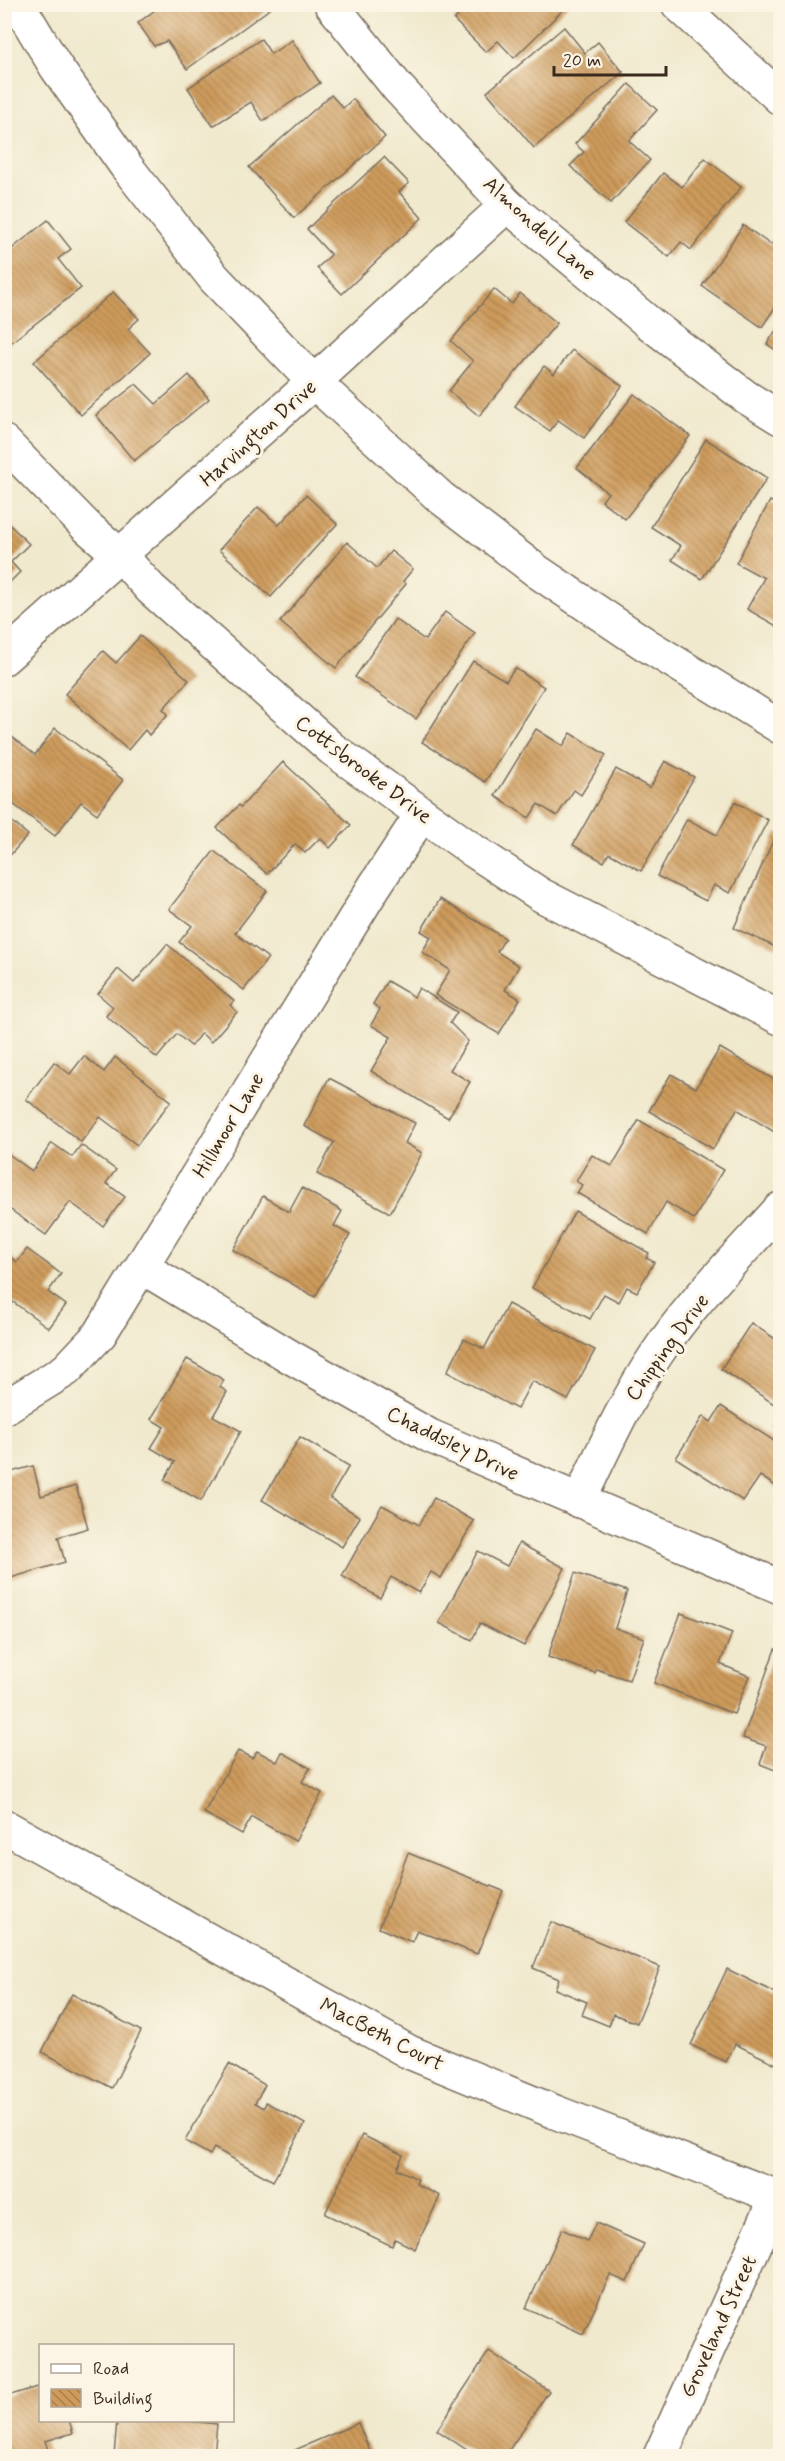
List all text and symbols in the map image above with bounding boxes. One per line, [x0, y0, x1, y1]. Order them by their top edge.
scale bar [554, 39, 666, 77]
text: 20 m [563, 49, 601, 73]
street label: Almondell Lane [477, 170, 602, 287]
street label: Harvington Drive [194, 374, 324, 495]
street label: Cottsbrooke Drive [289, 709, 438, 830]
street label: Hillmoor Lane [186, 1068, 271, 1183]
street label: Chipping Drive [619, 1288, 717, 1407]
street label: Chaddsley Drive [382, 1400, 523, 1488]
street label: MacBeth Court [315, 1992, 449, 2078]
street label: Groveland Street [674, 2251, 764, 2402]
legend [39, 2344, 234, 2422]
text: Road [93, 2357, 129, 2381]
text: Building [93, 2387, 153, 2413]

